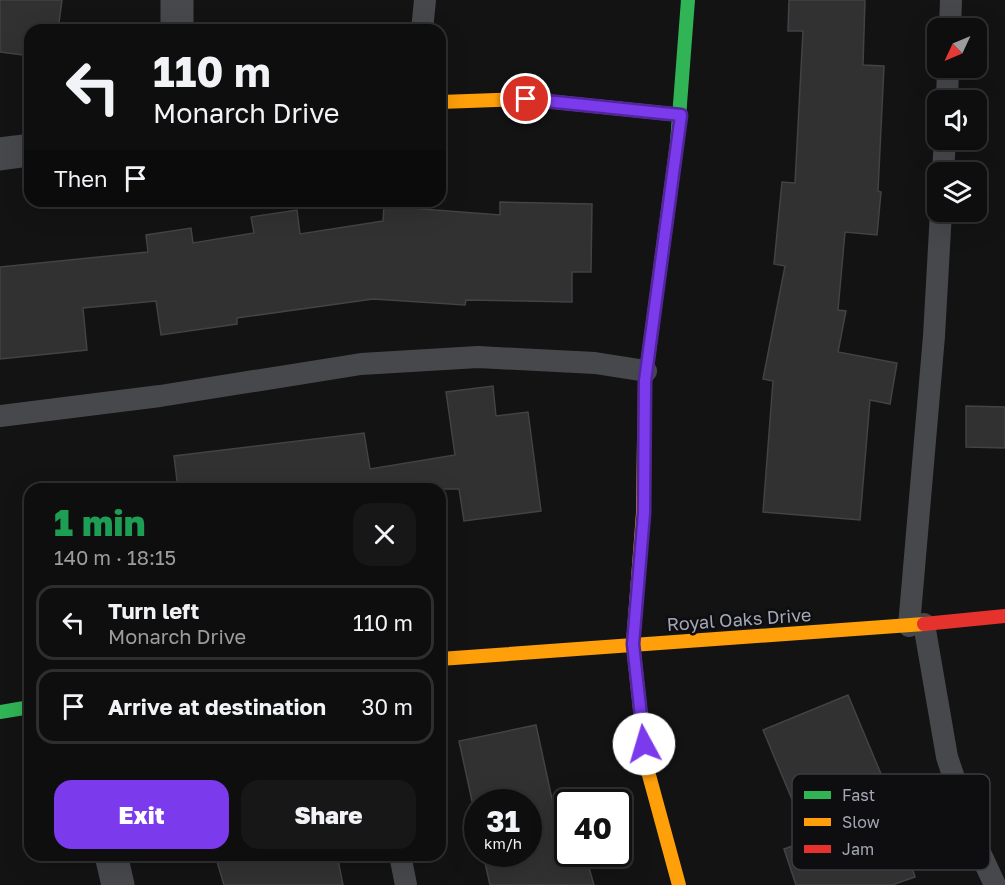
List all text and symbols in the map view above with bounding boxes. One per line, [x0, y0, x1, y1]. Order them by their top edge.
north arrow [927, 18, 987, 78]
map controls [927, 18, 987, 222]
text: 110 m [153, 46, 271, 96]
icon: left [54, 48, 132, 126]
pin [500, 73, 551, 124]
icon: arrive [509, 82, 542, 115]
button: sound [927, 90, 987, 150]
text: Monarch Drive [153, 97, 340, 129]
icon: arrive [119, 162, 152, 195]
button: layers [927, 162, 987, 222]
text: Then [54, 165, 107, 192]
text: 1 min [54, 501, 145, 544]
button: close [353, 503, 416, 566]
text: 140 m · 18:15 [54, 545, 176, 569]
text: Turn left [108, 597, 199, 624]
street label: Royal Oaks Drive [666, 603, 812, 635]
icon: left [57, 606, 90, 639]
text: 110 m [353, 609, 413, 636]
text: Monarch Drive [108, 624, 246, 648]
icon: arrive [57, 690, 90, 723]
text: Arrive at destination [108, 693, 326, 720]
text: 30 m [362, 693, 413, 720]
position arrow [612, 712, 676, 776]
legend [792, 774, 990, 870]
button: Exit [54, 780, 229, 849]
button: Share [241, 780, 416, 849]
text: Fast [842, 785, 875, 805]
speed limit sign: 40 [554, 789, 632, 867]
text: 31 [486, 803, 520, 839]
text: Slow [842, 812, 880, 832]
text: km/h [484, 834, 522, 852]
text: Jam [842, 839, 874, 859]

